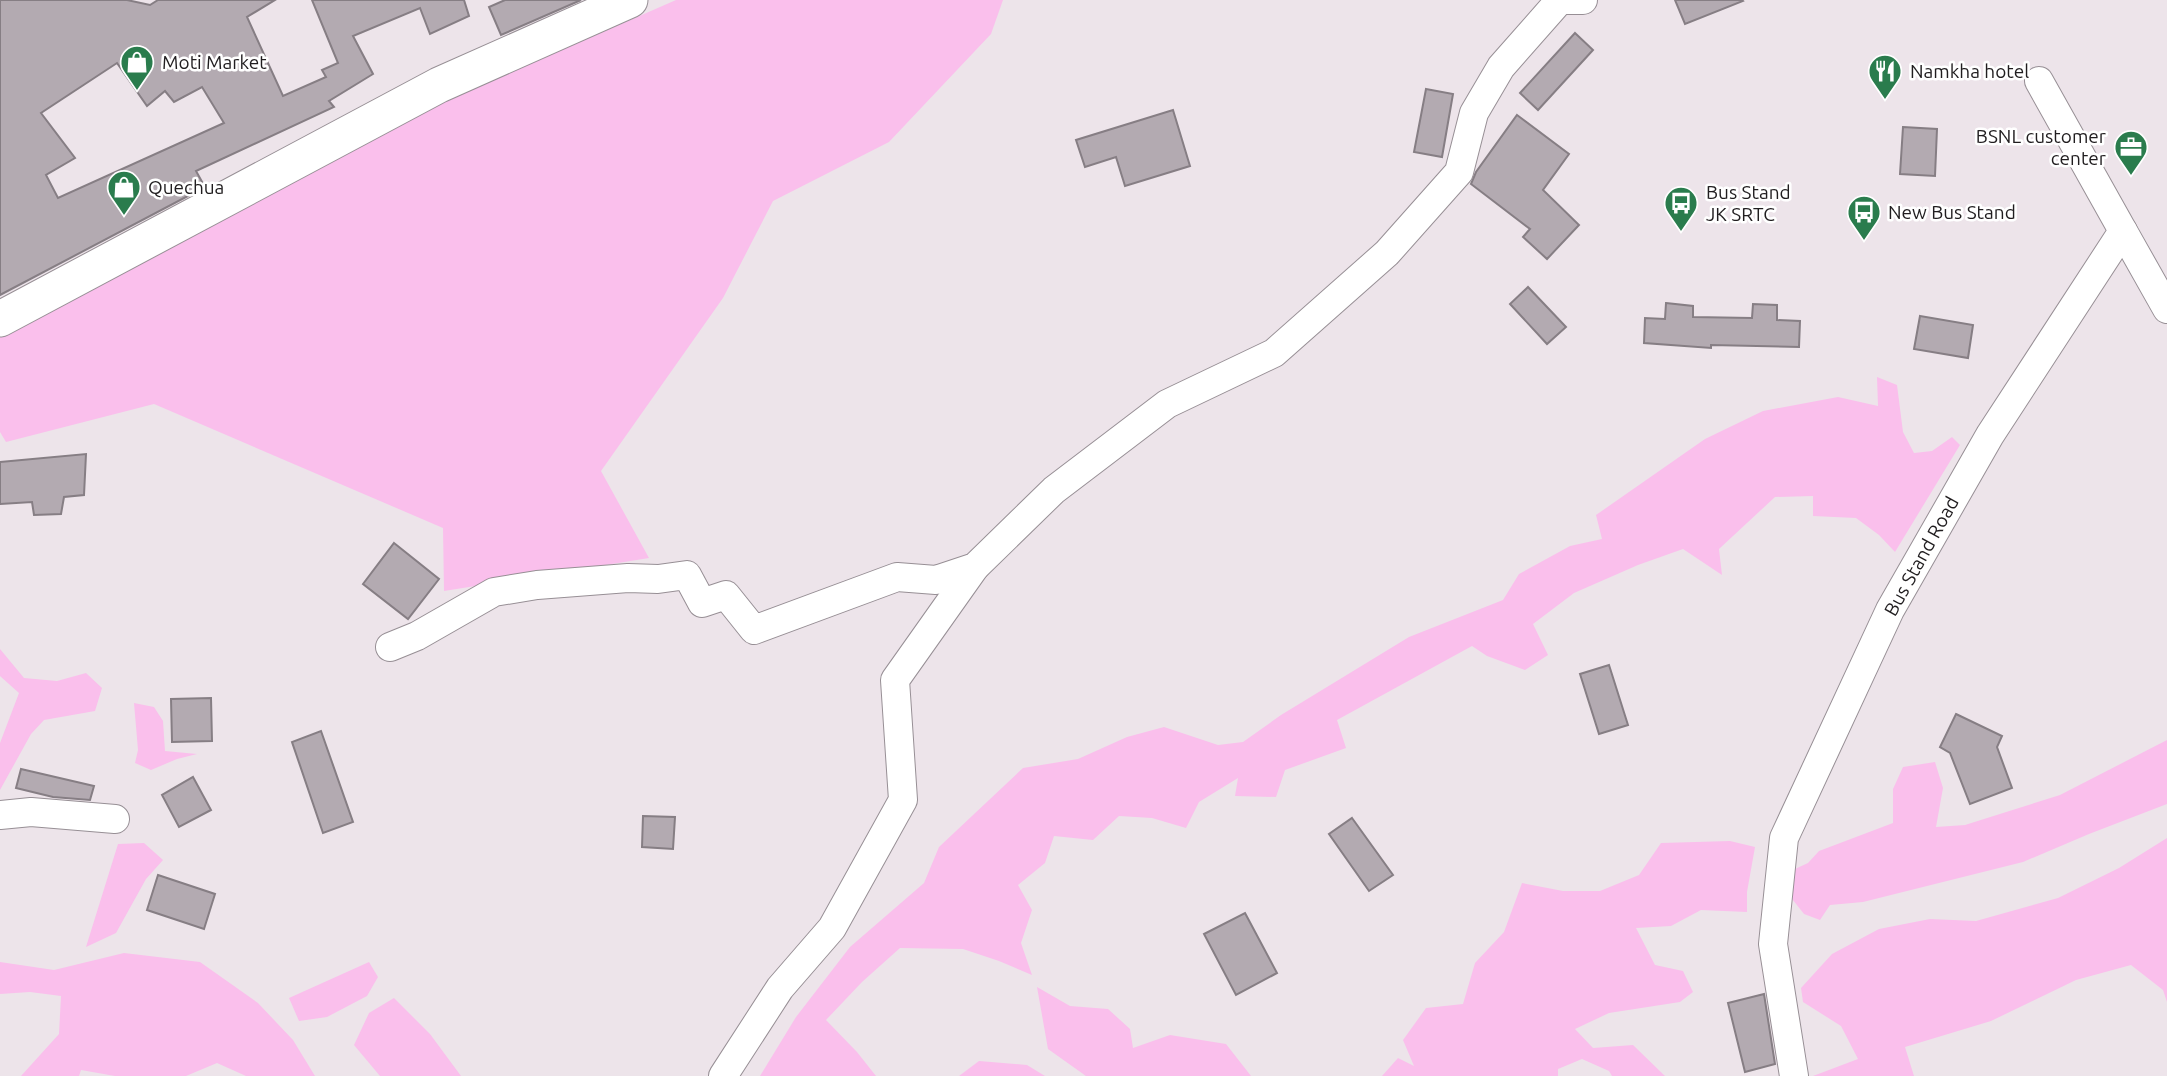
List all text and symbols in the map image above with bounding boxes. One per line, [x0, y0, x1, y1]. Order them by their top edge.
shop icon: Moti Market [118, 43, 156, 92]
place label: Moti Market [162, 51, 267, 73]
restaurant icon: Namkha hotel [1866, 52, 1904, 101]
place label: Namkha hotel [1910, 60, 2029, 82]
place label: BSNL customer center [1976, 125, 2106, 169]
office icon: BSNL customer center [2112, 128, 2150, 177]
shop icon: Quechua [105, 168, 143, 217]
place label: Quechua [148, 176, 224, 198]
place label: Bus Stand JK SRTC [1706, 181, 1791, 225]
bus stop icon: Bus Stand JK SRTC [1662, 184, 1700, 233]
bus stop icon: New Bus Stand [1845, 193, 1883, 242]
place label: New Bus Stand [1888, 201, 2016, 223]
street label: Bus Stand Road [1879, 493, 1963, 619]

